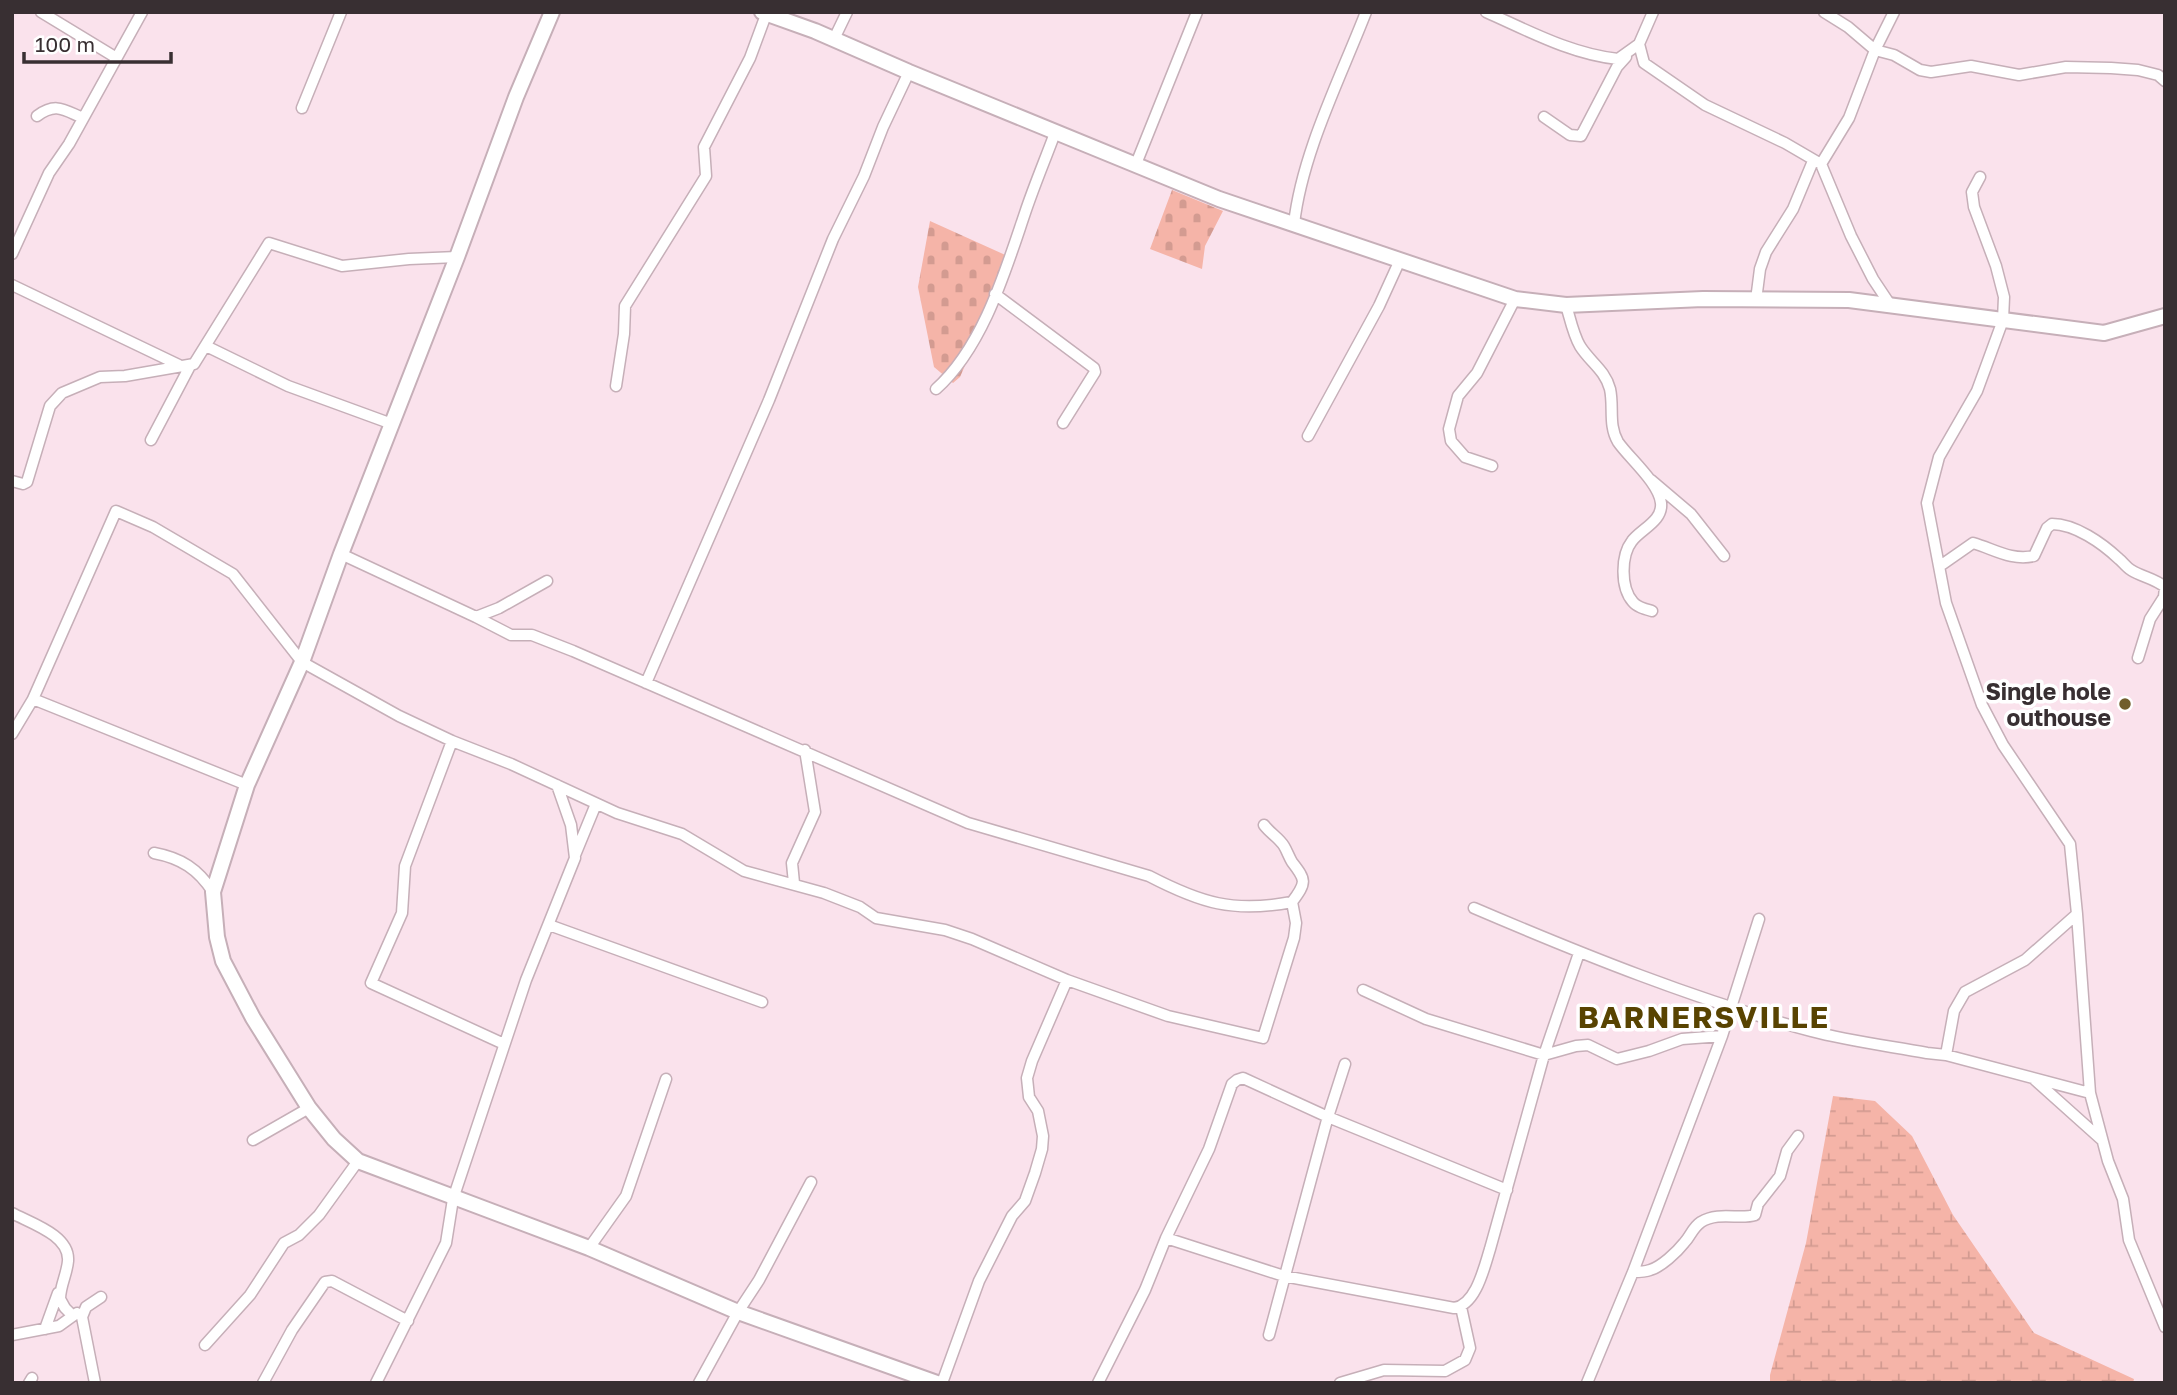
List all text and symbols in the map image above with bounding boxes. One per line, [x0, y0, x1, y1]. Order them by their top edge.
scale bar [24, 21, 172, 65]
text: 100 m [35, 31, 95, 57]
place label: Single hole outhouse [1985, 677, 2111, 731]
marker: Single hole outhouse [2117, 696, 2133, 712]
district label: BARNERSVILLE [1578, 999, 1830, 1035]

